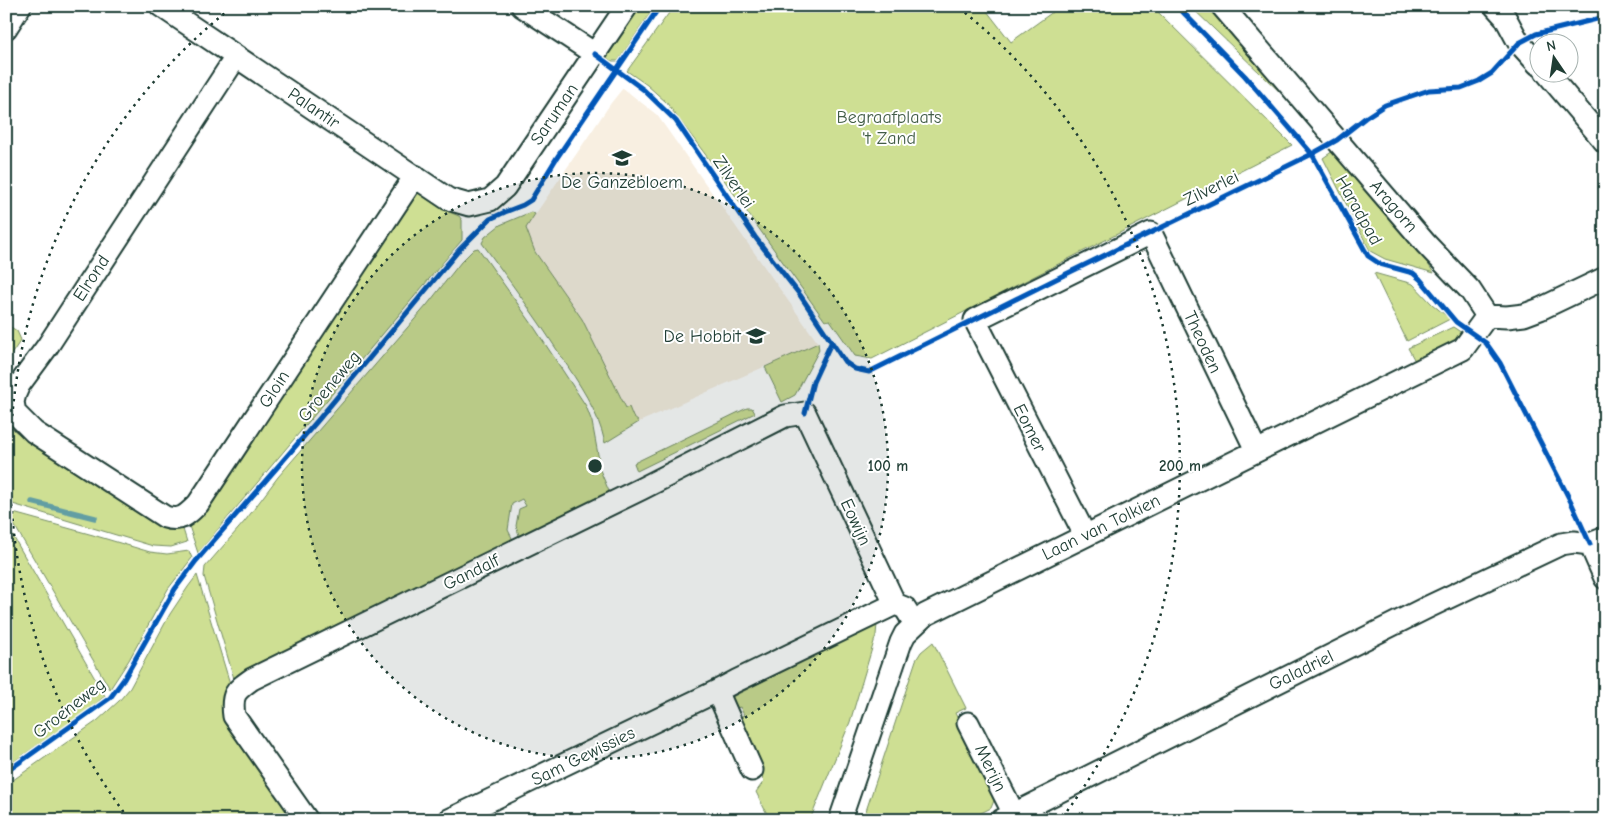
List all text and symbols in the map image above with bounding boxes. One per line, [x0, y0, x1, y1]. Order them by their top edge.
north arrow [1528, 32, 1578, 82]
text: N [1545, 37, 1558, 55]
street label: Saruman [526, 80, 583, 149]
street label: Palantir [284, 83, 344, 134]
park label: Begraafplaats 't Zand [837, 107, 941, 149]
school or university icon: De Ganzebloem [611, 147, 633, 169]
street label: Zilverlei [708, 152, 759, 213]
street label: Zilverlei [1180, 166, 1242, 211]
place label: De Ganzebloem [561, 172, 683, 193]
street label: Haradpad [1331, 172, 1386, 249]
street label: Aragorn [1365, 176, 1422, 237]
street label: Elrond [69, 251, 114, 305]
street label: Theoden [1179, 308, 1226, 377]
school or university icon: De Hobbit [745, 325, 767, 347]
place label: De Hobbit [664, 326, 742, 347]
street label: Groeneweg [294, 347, 365, 426]
street label: Gloin [255, 367, 294, 412]
street label: Eomer [1009, 401, 1051, 457]
centre of rings [586, 457, 604, 475]
text: 100 m [868, 457, 908, 475]
text: 200 m [1159, 457, 1201, 475]
street label: Laan van Tolkien [1039, 490, 1164, 565]
street label: Eowijn [836, 495, 875, 549]
street label: Gandalf [440, 549, 504, 595]
street label: Galadriel [1266, 646, 1337, 695]
street label: Groeneweg [29, 674, 110, 743]
street label: Sam Gewissies [528, 722, 638, 791]
street label: Merijn [970, 741, 1011, 795]

